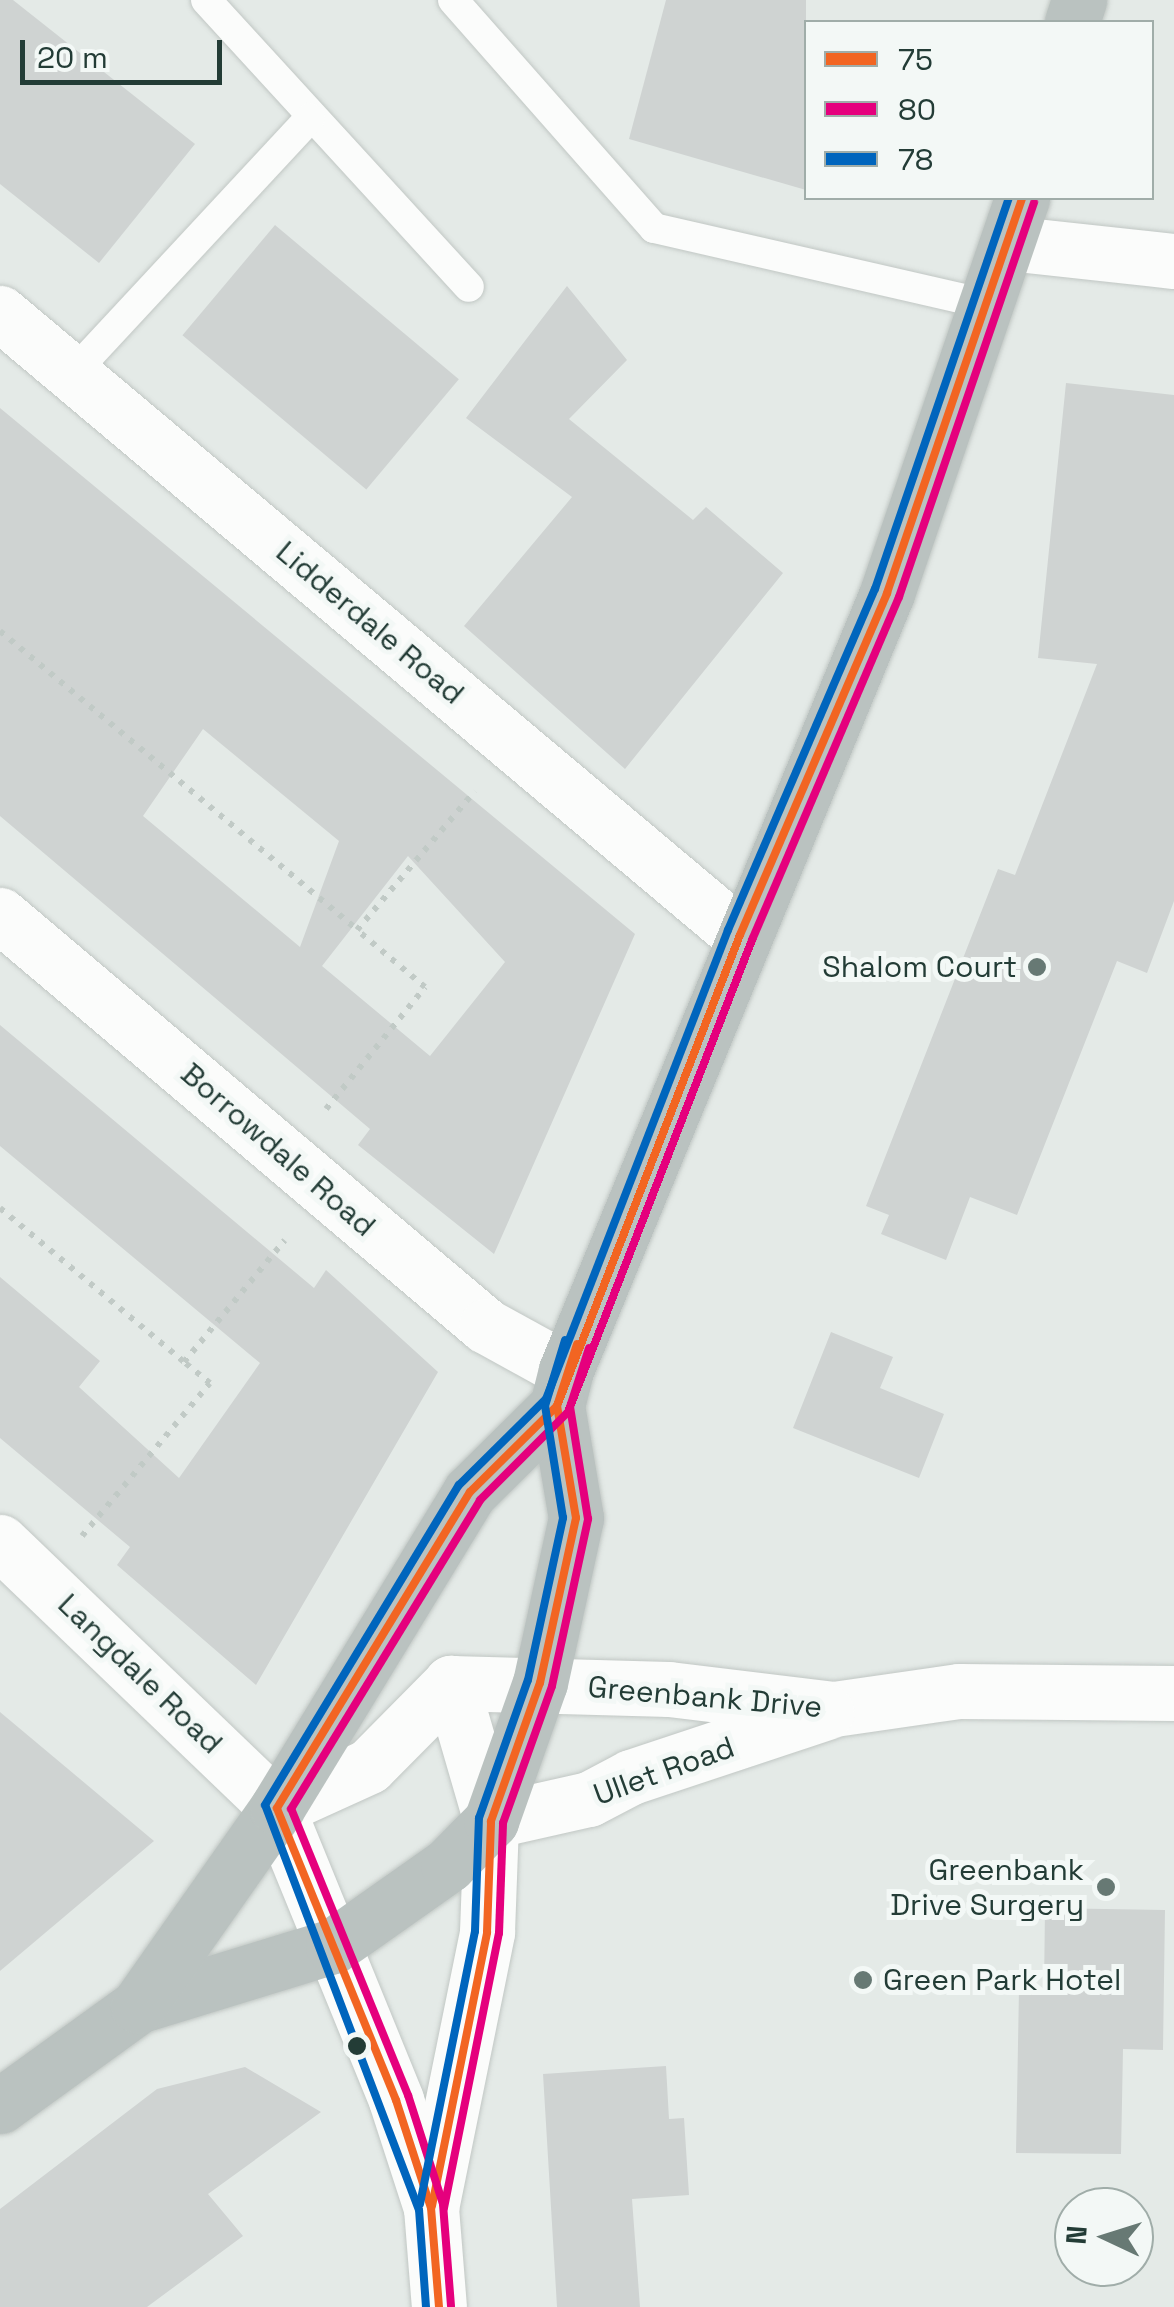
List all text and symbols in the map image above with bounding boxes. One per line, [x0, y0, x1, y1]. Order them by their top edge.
scale bar [25, 20, 228, 82]
legend [804, 20, 1154, 200]
text: 20 m [37, 38, 108, 77]
text: 75 [898, 40, 933, 79]
text: 80 [898, 90, 936, 129]
text: 78 [898, 140, 934, 179]
street label: Lidderdale Road [269, 534, 471, 712]
place label: Shalom Court [822, 949, 1017, 985]
marker: Shalom Court [1026, 956, 1048, 978]
street label: Borrowdale Road [174, 1056, 382, 1244]
street label: Langdale Road [50, 1587, 230, 1761]
street label: Greenbank Drive [586, 1669, 824, 1725]
street label: Ullet Road [589, 1729, 739, 1813]
place label: Greenbank Drive Surgery [890, 1852, 1084, 1922]
marker: Greenbank Drive Surgery [1093, 1874, 1119, 1900]
place label: Green Park Hotel [883, 1962, 1121, 1998]
marker: Green Park Hotel [852, 1969, 874, 1991]
unlabelled marker [347, 2036, 367, 2056]
north arrow [1054, 2187, 1154, 2287]
text: N [1057, 2224, 1095, 2246]

